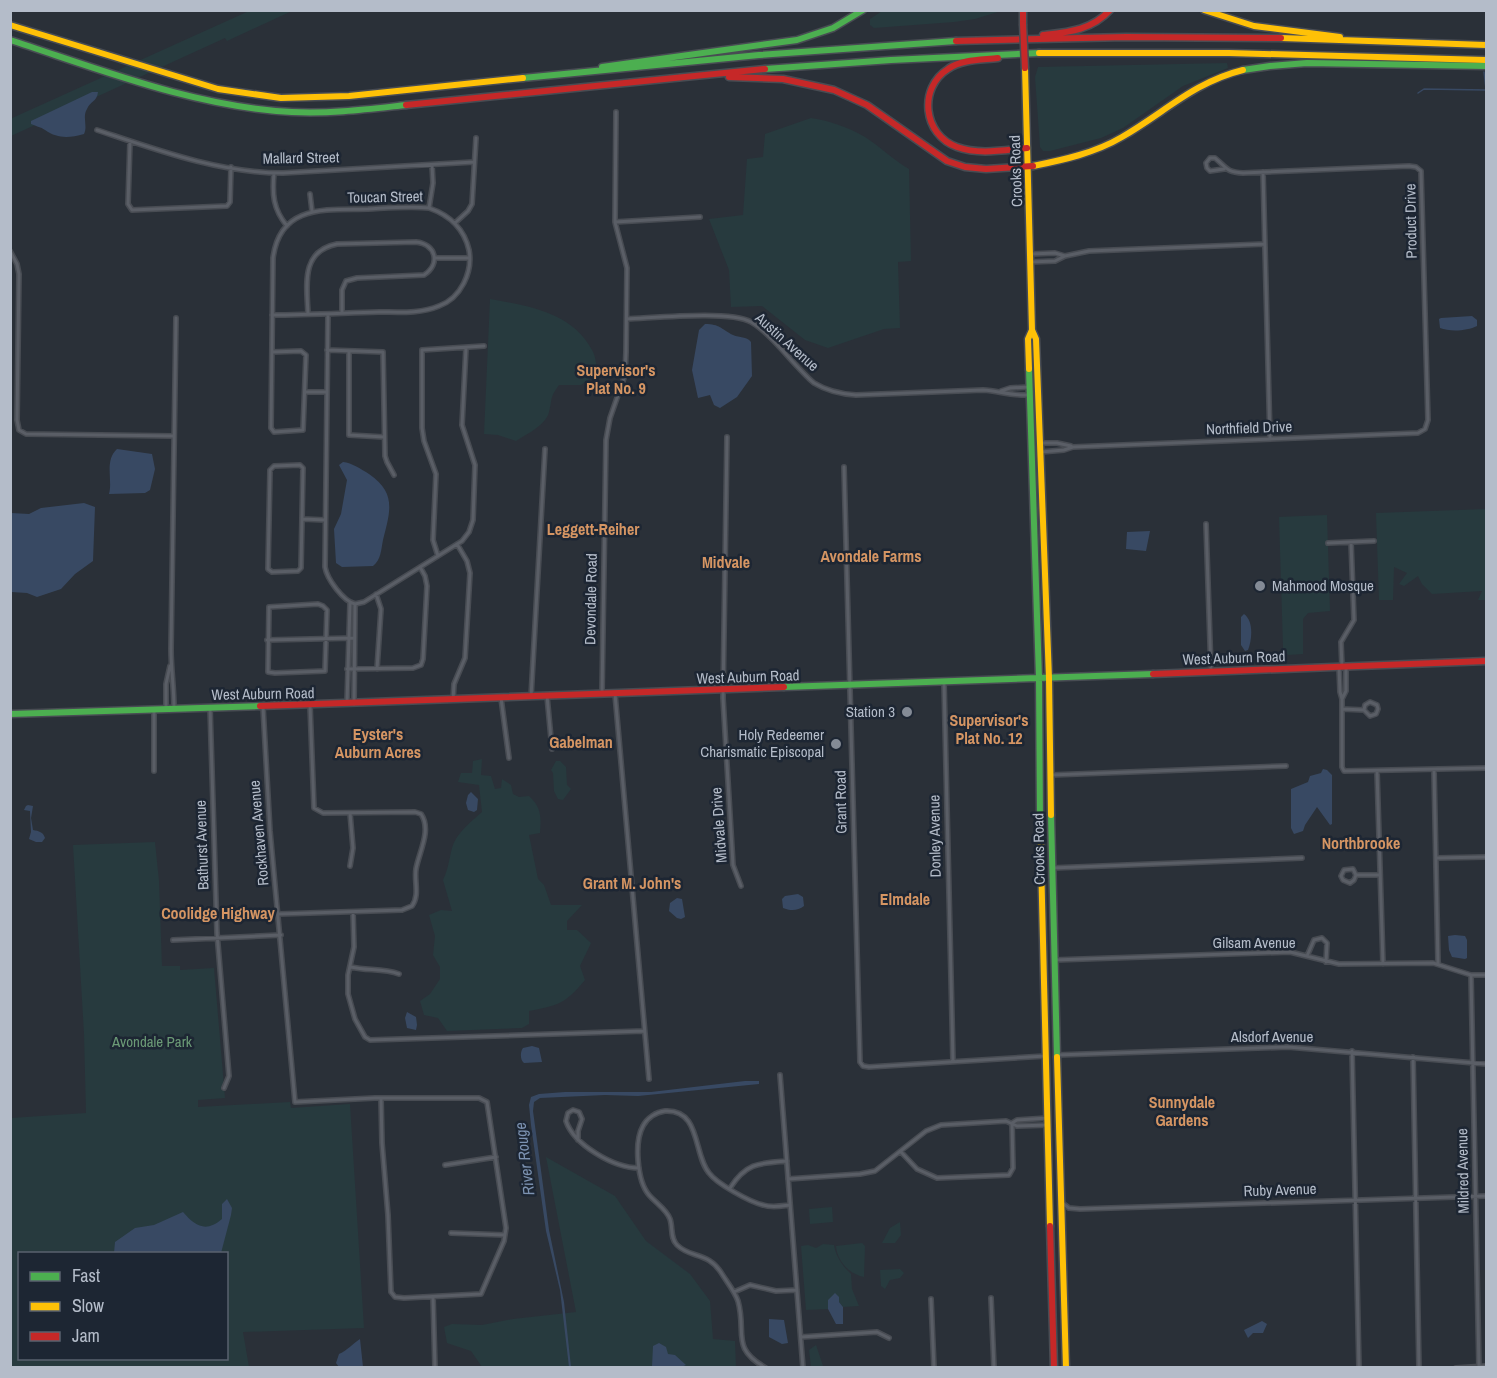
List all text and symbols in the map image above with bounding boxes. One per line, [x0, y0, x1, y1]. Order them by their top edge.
street label: Crooks Road [1004, 135, 1027, 207]
street label: Mallard Street [263, 146, 340, 169]
street label: Product Drive [1399, 183, 1422, 259]
street label: Toucan Street [347, 185, 424, 208]
street label: Austin Avenue [750, 307, 824, 376]
district label: Supervisor's Plat No. 9 [577, 359, 655, 399]
street label: Northfield Drive [1206, 415, 1293, 439]
district label: Leggett-Reiher [547, 518, 640, 540]
district label: Avondale Farms [821, 545, 921, 567]
district label: Midvale [702, 551, 750, 573]
street label: Devondale Road [579, 553, 602, 645]
place label: Mahmood Mosque [1272, 575, 1374, 596]
marker: Mahmood Mosque [1253, 579, 1267, 593]
street label: West Auburn Road [1182, 645, 1286, 670]
street label: West Auburn Road [696, 664, 800, 689]
street label: West Auburn Road [211, 682, 315, 705]
place label: Station 3 [846, 701, 895, 722]
marker: Station 3 [900, 705, 914, 719]
district label: Supervisor's Plat No. 12 [950, 709, 1028, 749]
district label: Eyster's Auburn Acres [335, 723, 421, 763]
place label: Holy Redeemer Charismatic Episcopal [700, 724, 824, 762]
district label: Gabelman [549, 731, 613, 753]
marker: Holy Redeemer Charismatic Episcopal [829, 737, 843, 751]
street label: Grant Road [829, 770, 852, 834]
street label: Rockhaven Avenue [243, 779, 274, 887]
street label: Midvale Drive [705, 786, 732, 864]
street label: Donley Avenue [923, 794, 946, 877]
street label: Bathurst Avenue [189, 799, 214, 890]
street label: Crooks Road [1027, 813, 1050, 885]
district label: Northbrooke [1322, 832, 1400, 854]
district label: Grant M. John's [583, 872, 681, 894]
district label: Elmdale [880, 888, 930, 910]
district label: Coolidge Highway [161, 902, 276, 924]
street label: Gilsam Avenue [1212, 932, 1296, 953]
street label: Alsdorf Avenue [1230, 1026, 1313, 1047]
park label: Avondale Park [111, 1031, 193, 1052]
district label: Sunnydale Gardens [1149, 1091, 1215, 1131]
water label: River Rouge [509, 1121, 539, 1197]
street label: Mildred Avenue [1451, 1128, 1474, 1214]
street label: Ruby Avenue [1243, 1178, 1317, 1201]
legend [18, 1252, 228, 1360]
text: Fast [72, 1263, 100, 1288]
text: Slow [72, 1293, 104, 1318]
text: Jam [72, 1323, 100, 1348]

